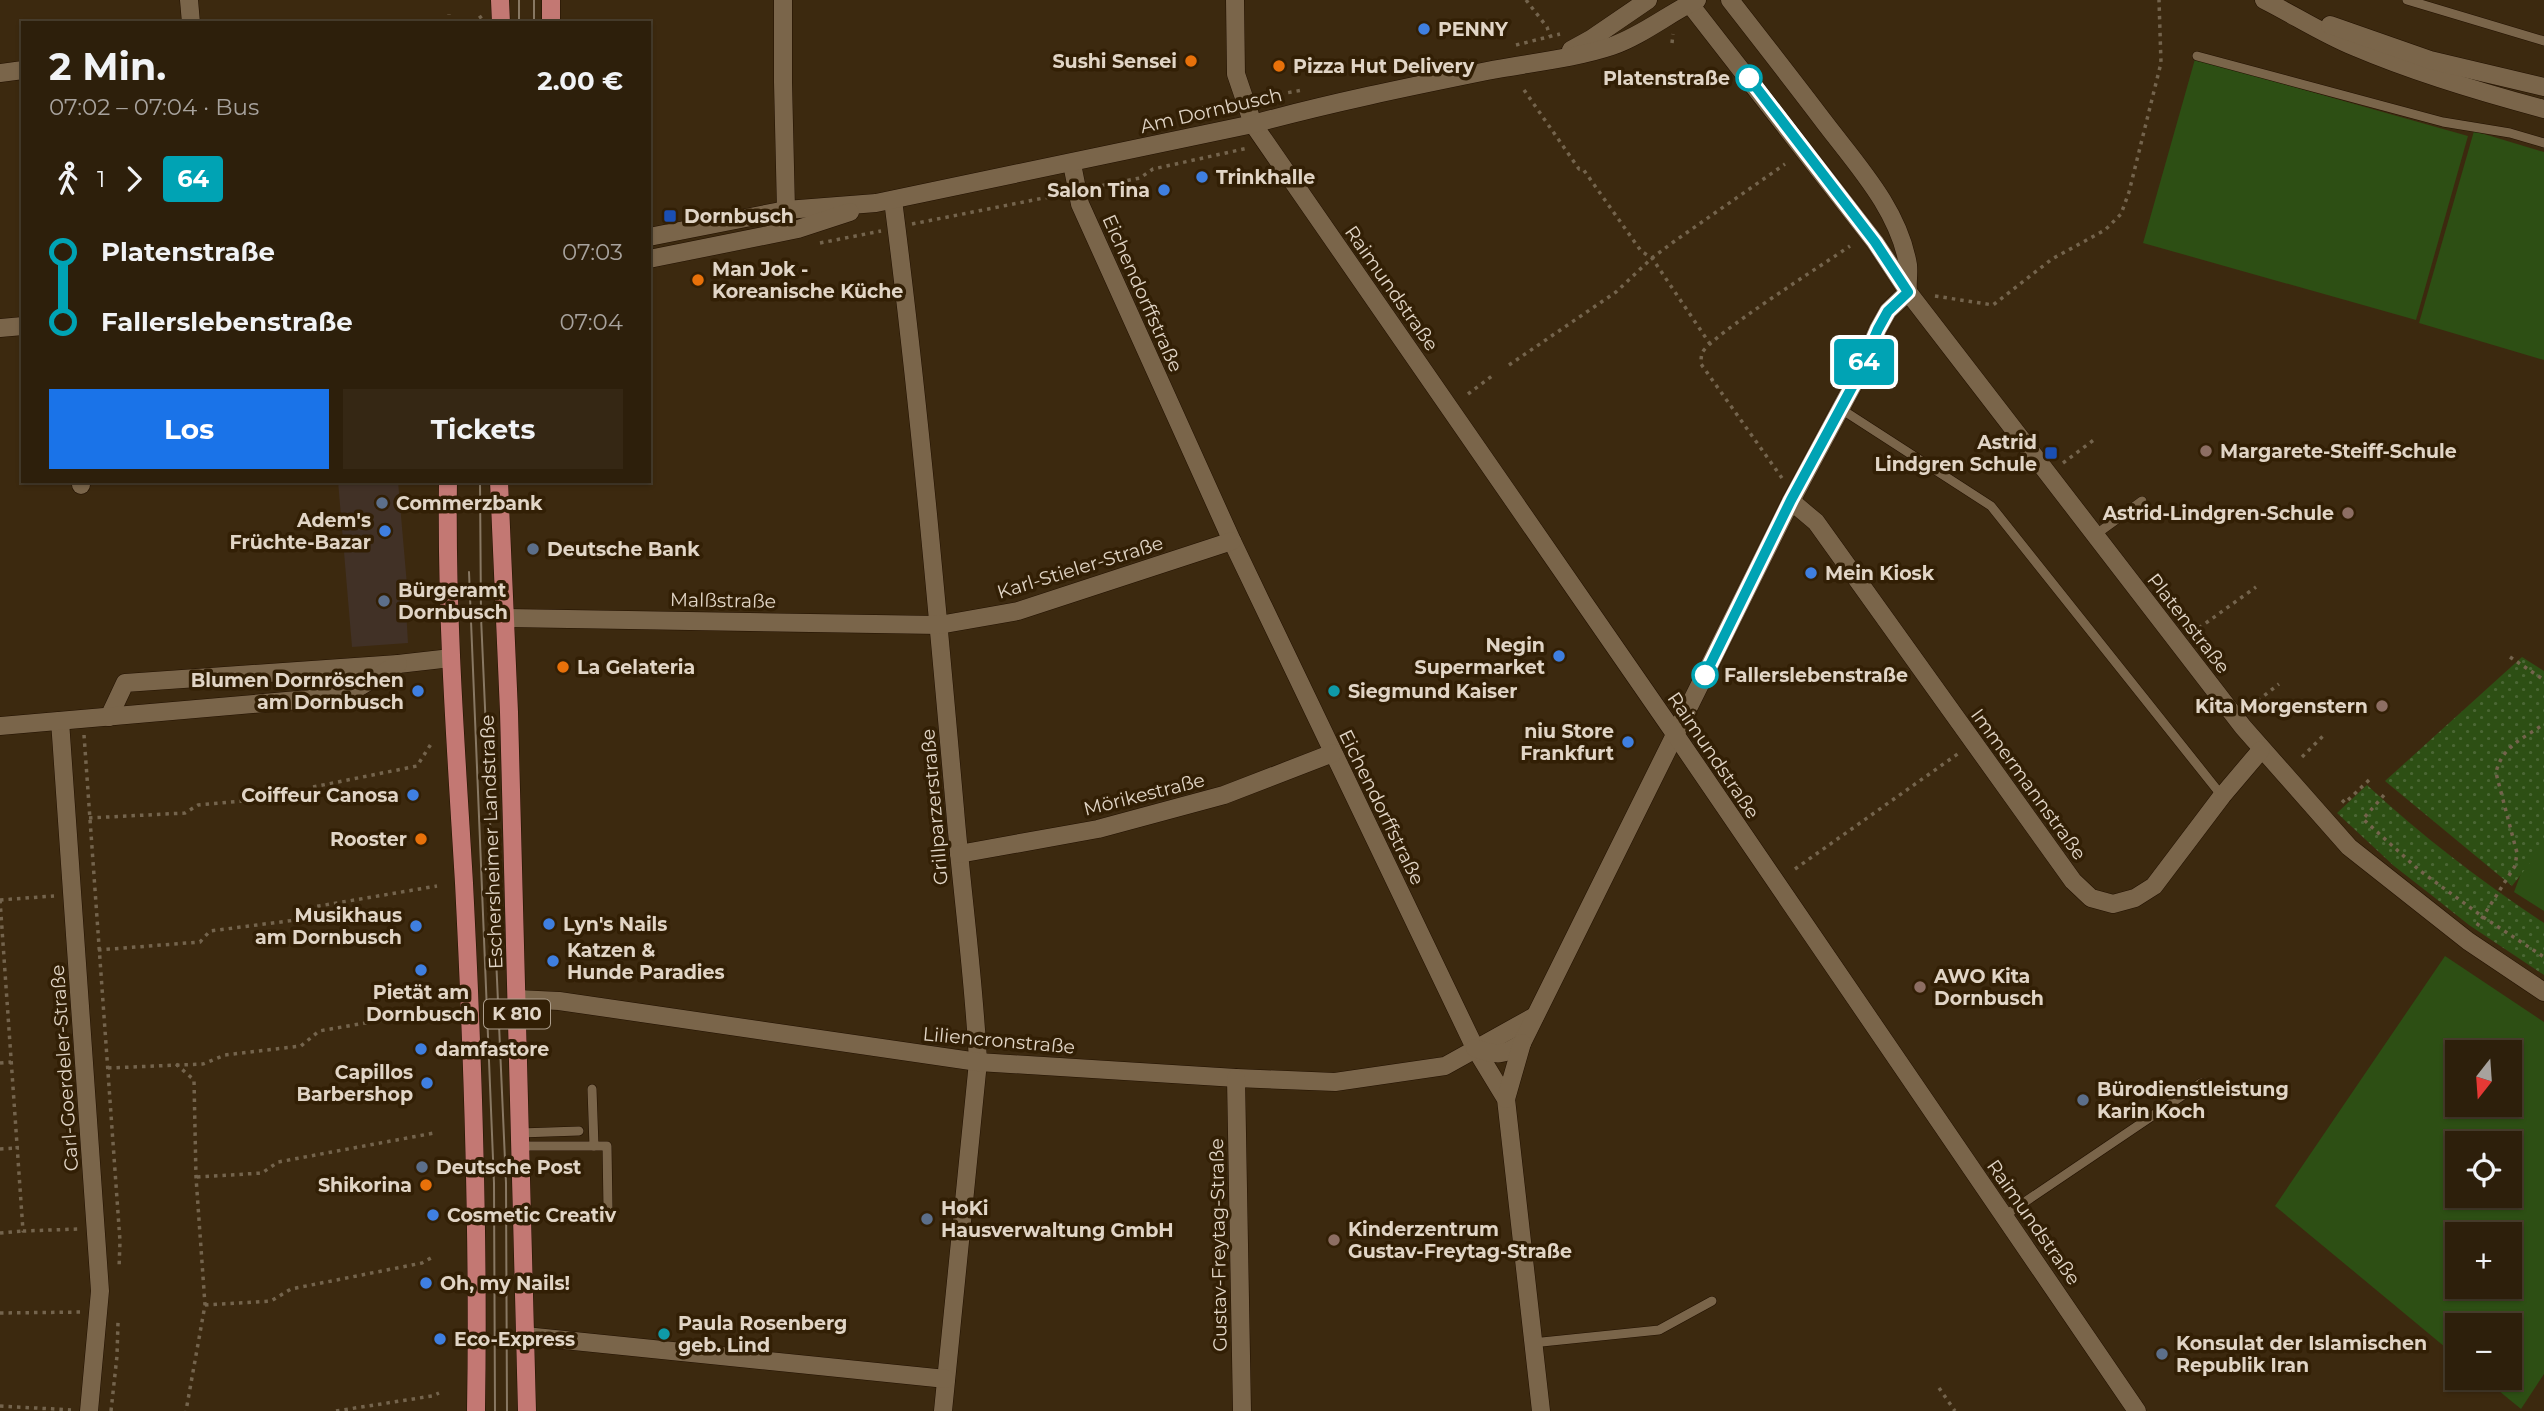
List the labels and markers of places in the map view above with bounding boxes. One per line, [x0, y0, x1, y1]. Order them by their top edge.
place label: PENNY [1438, 18, 1509, 41]
marker: PENNY [1416, 21, 1432, 37]
place label: Sushi Sensei [1052, 50, 1177, 73]
marker: Sushi Sensei [1183, 53, 1199, 69]
place label: Pizza Hut Delivery [1293, 55, 1475, 78]
marker: Pizza Hut Delivery [1271, 58, 1287, 74]
marker: Platenstraße [1736, 65, 1762, 91]
place label: Platenstraße [1603, 67, 1730, 90]
place label: Trinkhalle [1216, 166, 1315, 189]
marker: Trinkhalle [1194, 169, 1210, 185]
place label: Salon Tina [1047, 179, 1150, 202]
marker: Salon Tina [1156, 182, 1172, 198]
place label: Dornbusch [684, 205, 794, 228]
marker: Dornbusch [662, 208, 678, 224]
place label: Man Jok - Koreanische Küche [712, 258, 903, 303]
marker: Man Jok - Koreanische Küche [690, 272, 706, 288]
place label: Astrid Lindgren Schule [1874, 431, 2037, 476]
place label: Margarete-Steiff-Schule [2220, 440, 2457, 463]
marker: Margarete-Steiff-Schule [2198, 443, 2214, 459]
marker: Astrid Lindgren Schule [2043, 445, 2059, 461]
place label: Commerzbank [396, 492, 543, 515]
marker: Commerzbank [374, 495, 390, 511]
place label: Astrid-Lindgren-Schule [2102, 502, 2334, 525]
marker: Astrid-Lindgren-Schule [2340, 505, 2356, 521]
place label: Adem's Früchte-Bazar [230, 509, 371, 554]
marker: Adem's Früchte-Bazar [377, 523, 393, 539]
place label: Deutsche Bank [547, 538, 700, 561]
marker: Deutsche Bank [525, 541, 541, 557]
place label: Mein Kiosk [1825, 562, 1935, 585]
marker: Mein Kiosk [1803, 565, 1819, 581]
place label: Bürgeramt Dornbusch [398, 579, 508, 624]
marker: Bürgeramt Dornbusch [376, 593, 392, 609]
place label: Negin Supermarket [1415, 634, 1545, 679]
marker: Negin Supermarket [1551, 648, 1567, 664]
place label: La Gelateria [577, 656, 695, 679]
marker: La Gelateria [555, 659, 571, 675]
marker: Fallerslebenstraße [1692, 662, 1718, 688]
place label: Fallerslebenstraße [1724, 664, 1908, 687]
place label: Blumen Dornröschen am Dornbusch [191, 669, 404, 714]
place label: Siegmund Kaiser [1348, 680, 1517, 703]
marker: Blumen Dornröschen am Dornbusch [410, 683, 426, 699]
marker: Siegmund Kaiser [1326, 683, 1342, 699]
place label: Kita Morgenstern [2195, 695, 2368, 718]
marker: Kita Morgenstern [2374, 698, 2390, 714]
place label: niu Store Frankfurt [1520, 720, 1614, 765]
marker: niu Store Frankfurt [1620, 734, 1636, 750]
place label: Coiffeur Canosa [241, 784, 399, 807]
marker: Coiffeur Canosa [405, 787, 421, 803]
place label: Rooster [330, 828, 407, 851]
marker: Rooster [413, 831, 429, 847]
place label: Musikhaus am Dornbusch [255, 904, 402, 949]
place label: Lyn's Nails [563, 913, 667, 936]
marker: Lyn's Nails [541, 916, 557, 932]
marker: Musikhaus am Dornbusch [408, 918, 424, 934]
place label: Katzen & Hunde Paradies [567, 939, 725, 984]
marker: Katzen & Hunde Paradies [545, 953, 561, 969]
marker: Pietät am Dornbusch [413, 962, 429, 978]
place label: AWO Kita Dornbusch [1933, 965, 2044, 1010]
marker: AWO Kita Dornbusch [1912, 979, 1928, 995]
place label: Pietät am Dornbusch [366, 981, 476, 1026]
place label: damfastore [435, 1038, 549, 1061]
marker: damfastore [413, 1041, 429, 1057]
place label: Capillos Barbershop [296, 1061, 413, 1106]
marker: Capillos Barbershop [419, 1075, 435, 1091]
place label: Bürodienstleistung Karin Koch [2097, 1078, 2289, 1123]
marker: Bürodienstleistung Karin Koch [2075, 1092, 2091, 1108]
place label: Deutsche Post [436, 1156, 581, 1179]
marker: Deutsche Post [414, 1159, 430, 1175]
place label: Shikorina [318, 1174, 412, 1197]
marker: Shikorina [418, 1177, 434, 1193]
place label: HoKi Hausverwaltung GmbH [941, 1197, 1174, 1242]
place label: Cosmetic Creativ [447, 1204, 617, 1227]
marker: Cosmetic Creativ [425, 1207, 441, 1223]
marker: HoKi Hausverwaltung GmbH [919, 1211, 935, 1227]
place label: Kinderzentrum Gustav-Freytag-Straße [1348, 1218, 1572, 1263]
marker: Kinderzentrum Gustav-Freytag-Straße [1326, 1232, 1342, 1248]
place label: Oh, my Nails! [440, 1272, 570, 1295]
marker: Oh, my Nails! [418, 1275, 434, 1291]
place label: Paula Rosenberg geb. Lind [678, 1312, 847, 1357]
marker: Paula Rosenberg geb. Lind [656, 1326, 672, 1342]
place label: Eco-Express [454, 1328, 575, 1351]
marker: Eco-Express [432, 1331, 448, 1347]
place label: Konsulat der Islamischen Republik Iran [2176, 1332, 2427, 1377]
marker: Konsulat der Islamischen Republik Iran [2154, 1346, 2170, 1362]

